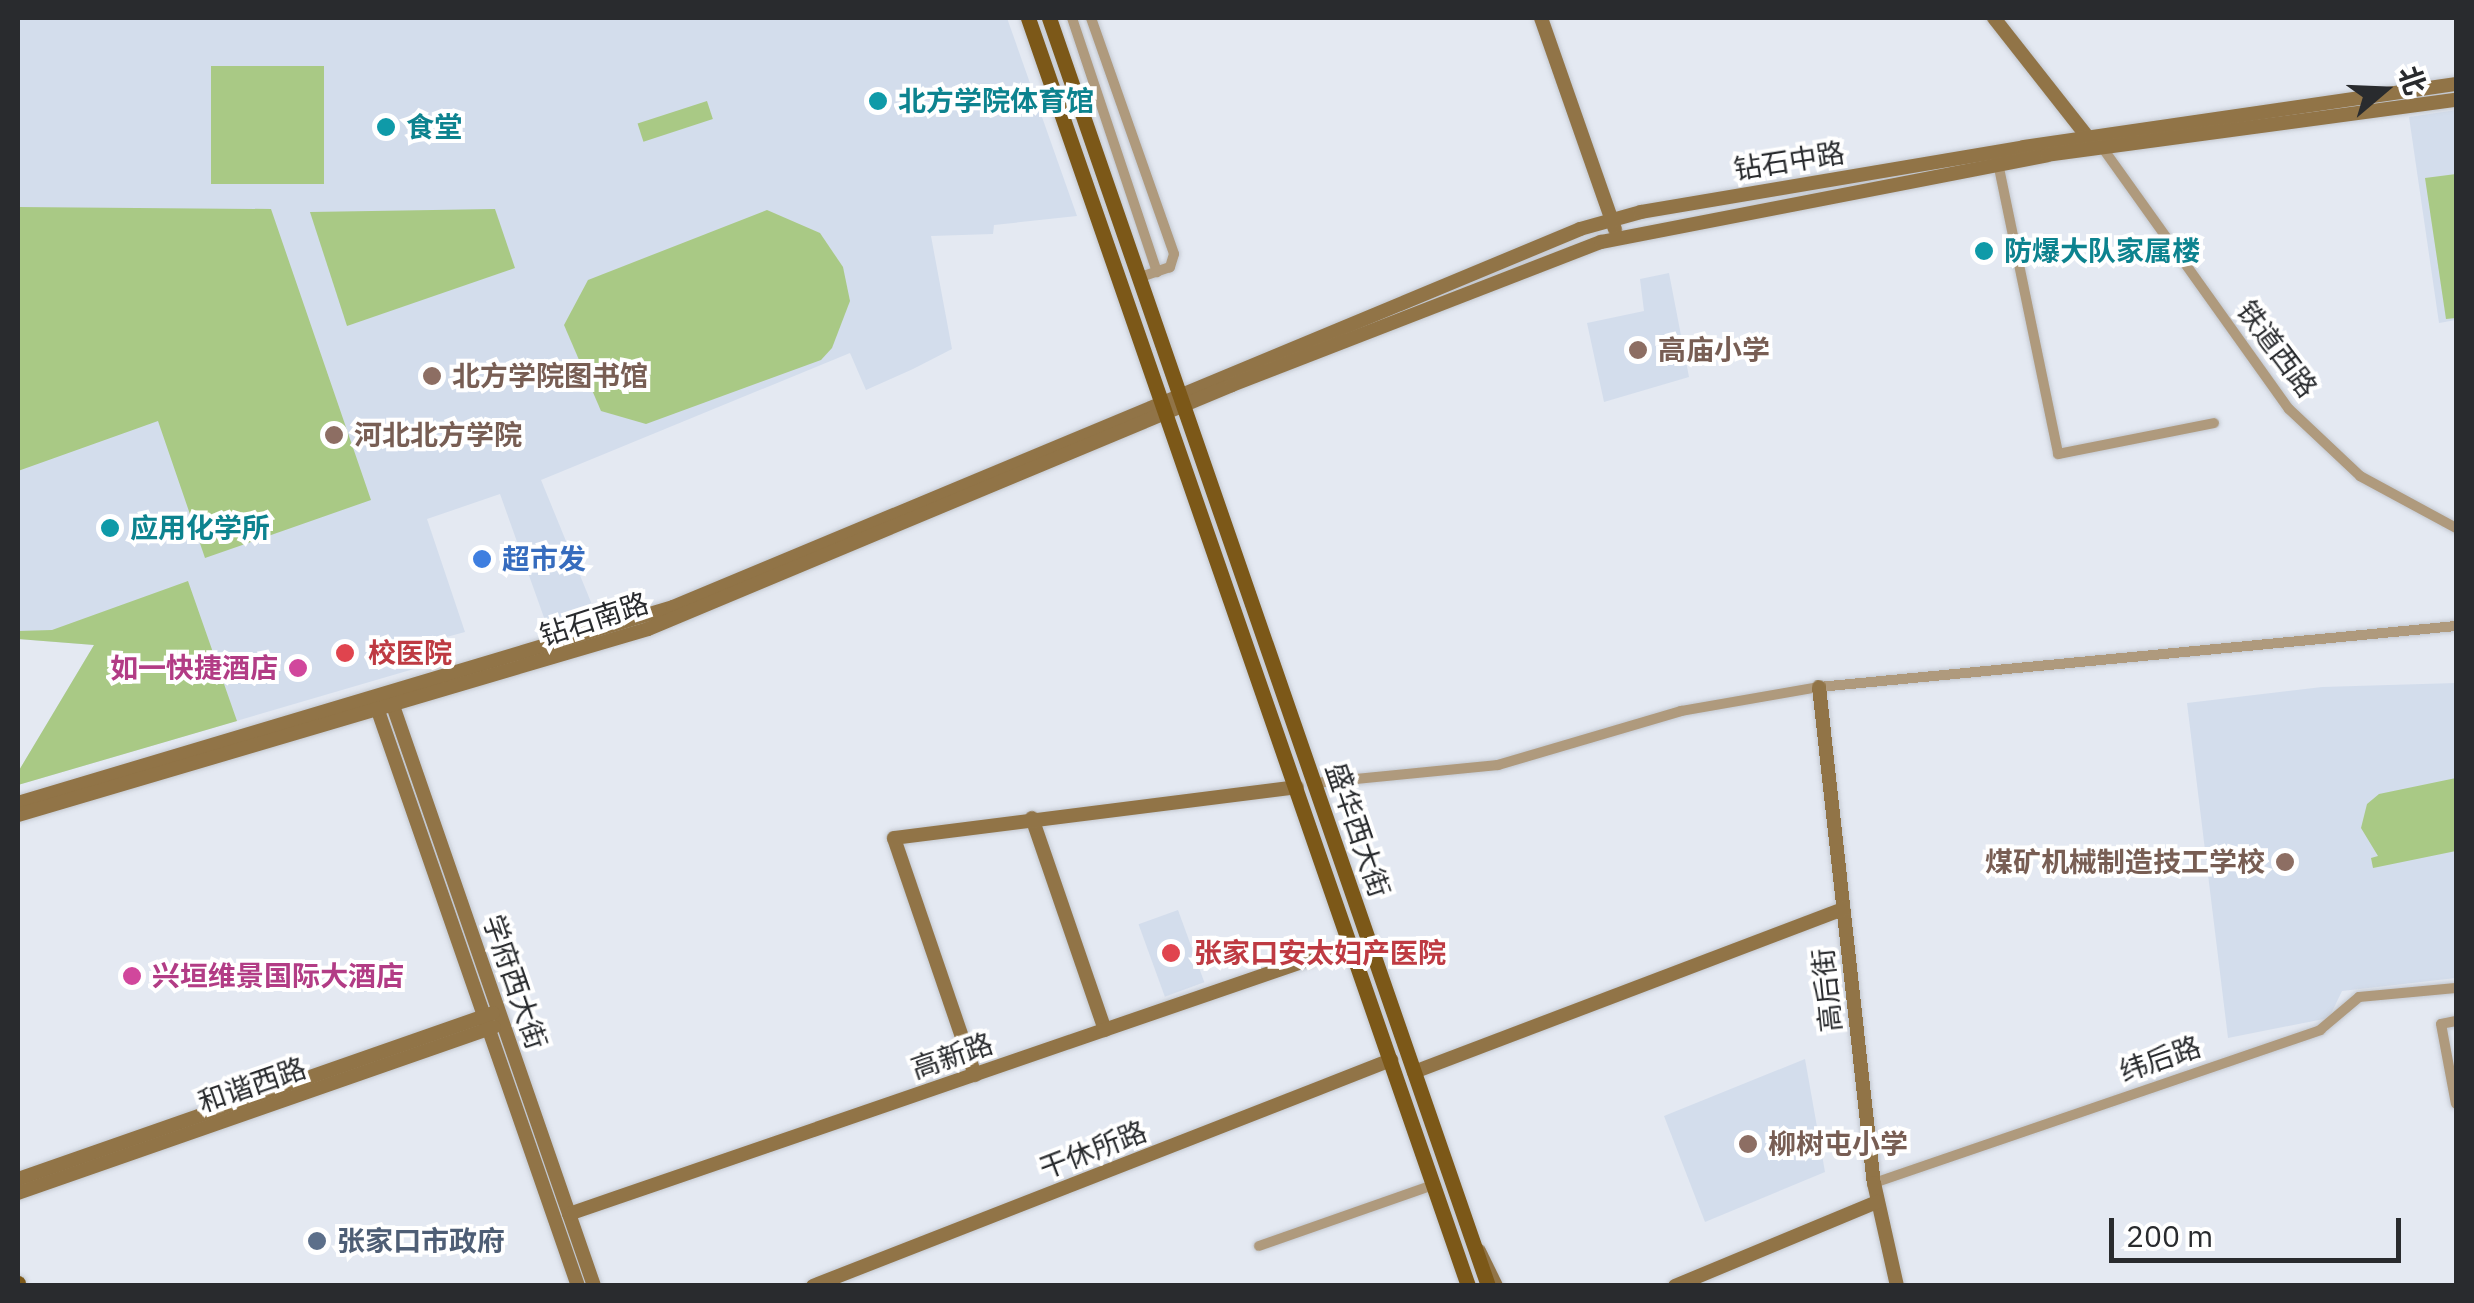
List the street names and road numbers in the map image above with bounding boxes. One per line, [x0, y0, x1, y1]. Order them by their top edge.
street label: 钻石中路 [1731, 136, 1847, 186]
street label: 铁道西路 [2230, 294, 2324, 404]
street label: 钻石南路 [536, 586, 652, 652]
street label: 盛华西大街 [1319, 758, 1397, 902]
street label: 学府西大街 [476, 910, 554, 1054]
street label: 高后街 [1806, 946, 1848, 1034]
street label: 高新路 [907, 1026, 997, 1086]
street label: 纬后路 [2115, 1029, 2205, 1089]
street label: 和谐西路 [194, 1051, 310, 1119]
street label: 干休所路 [1035, 1114, 1151, 1186]

